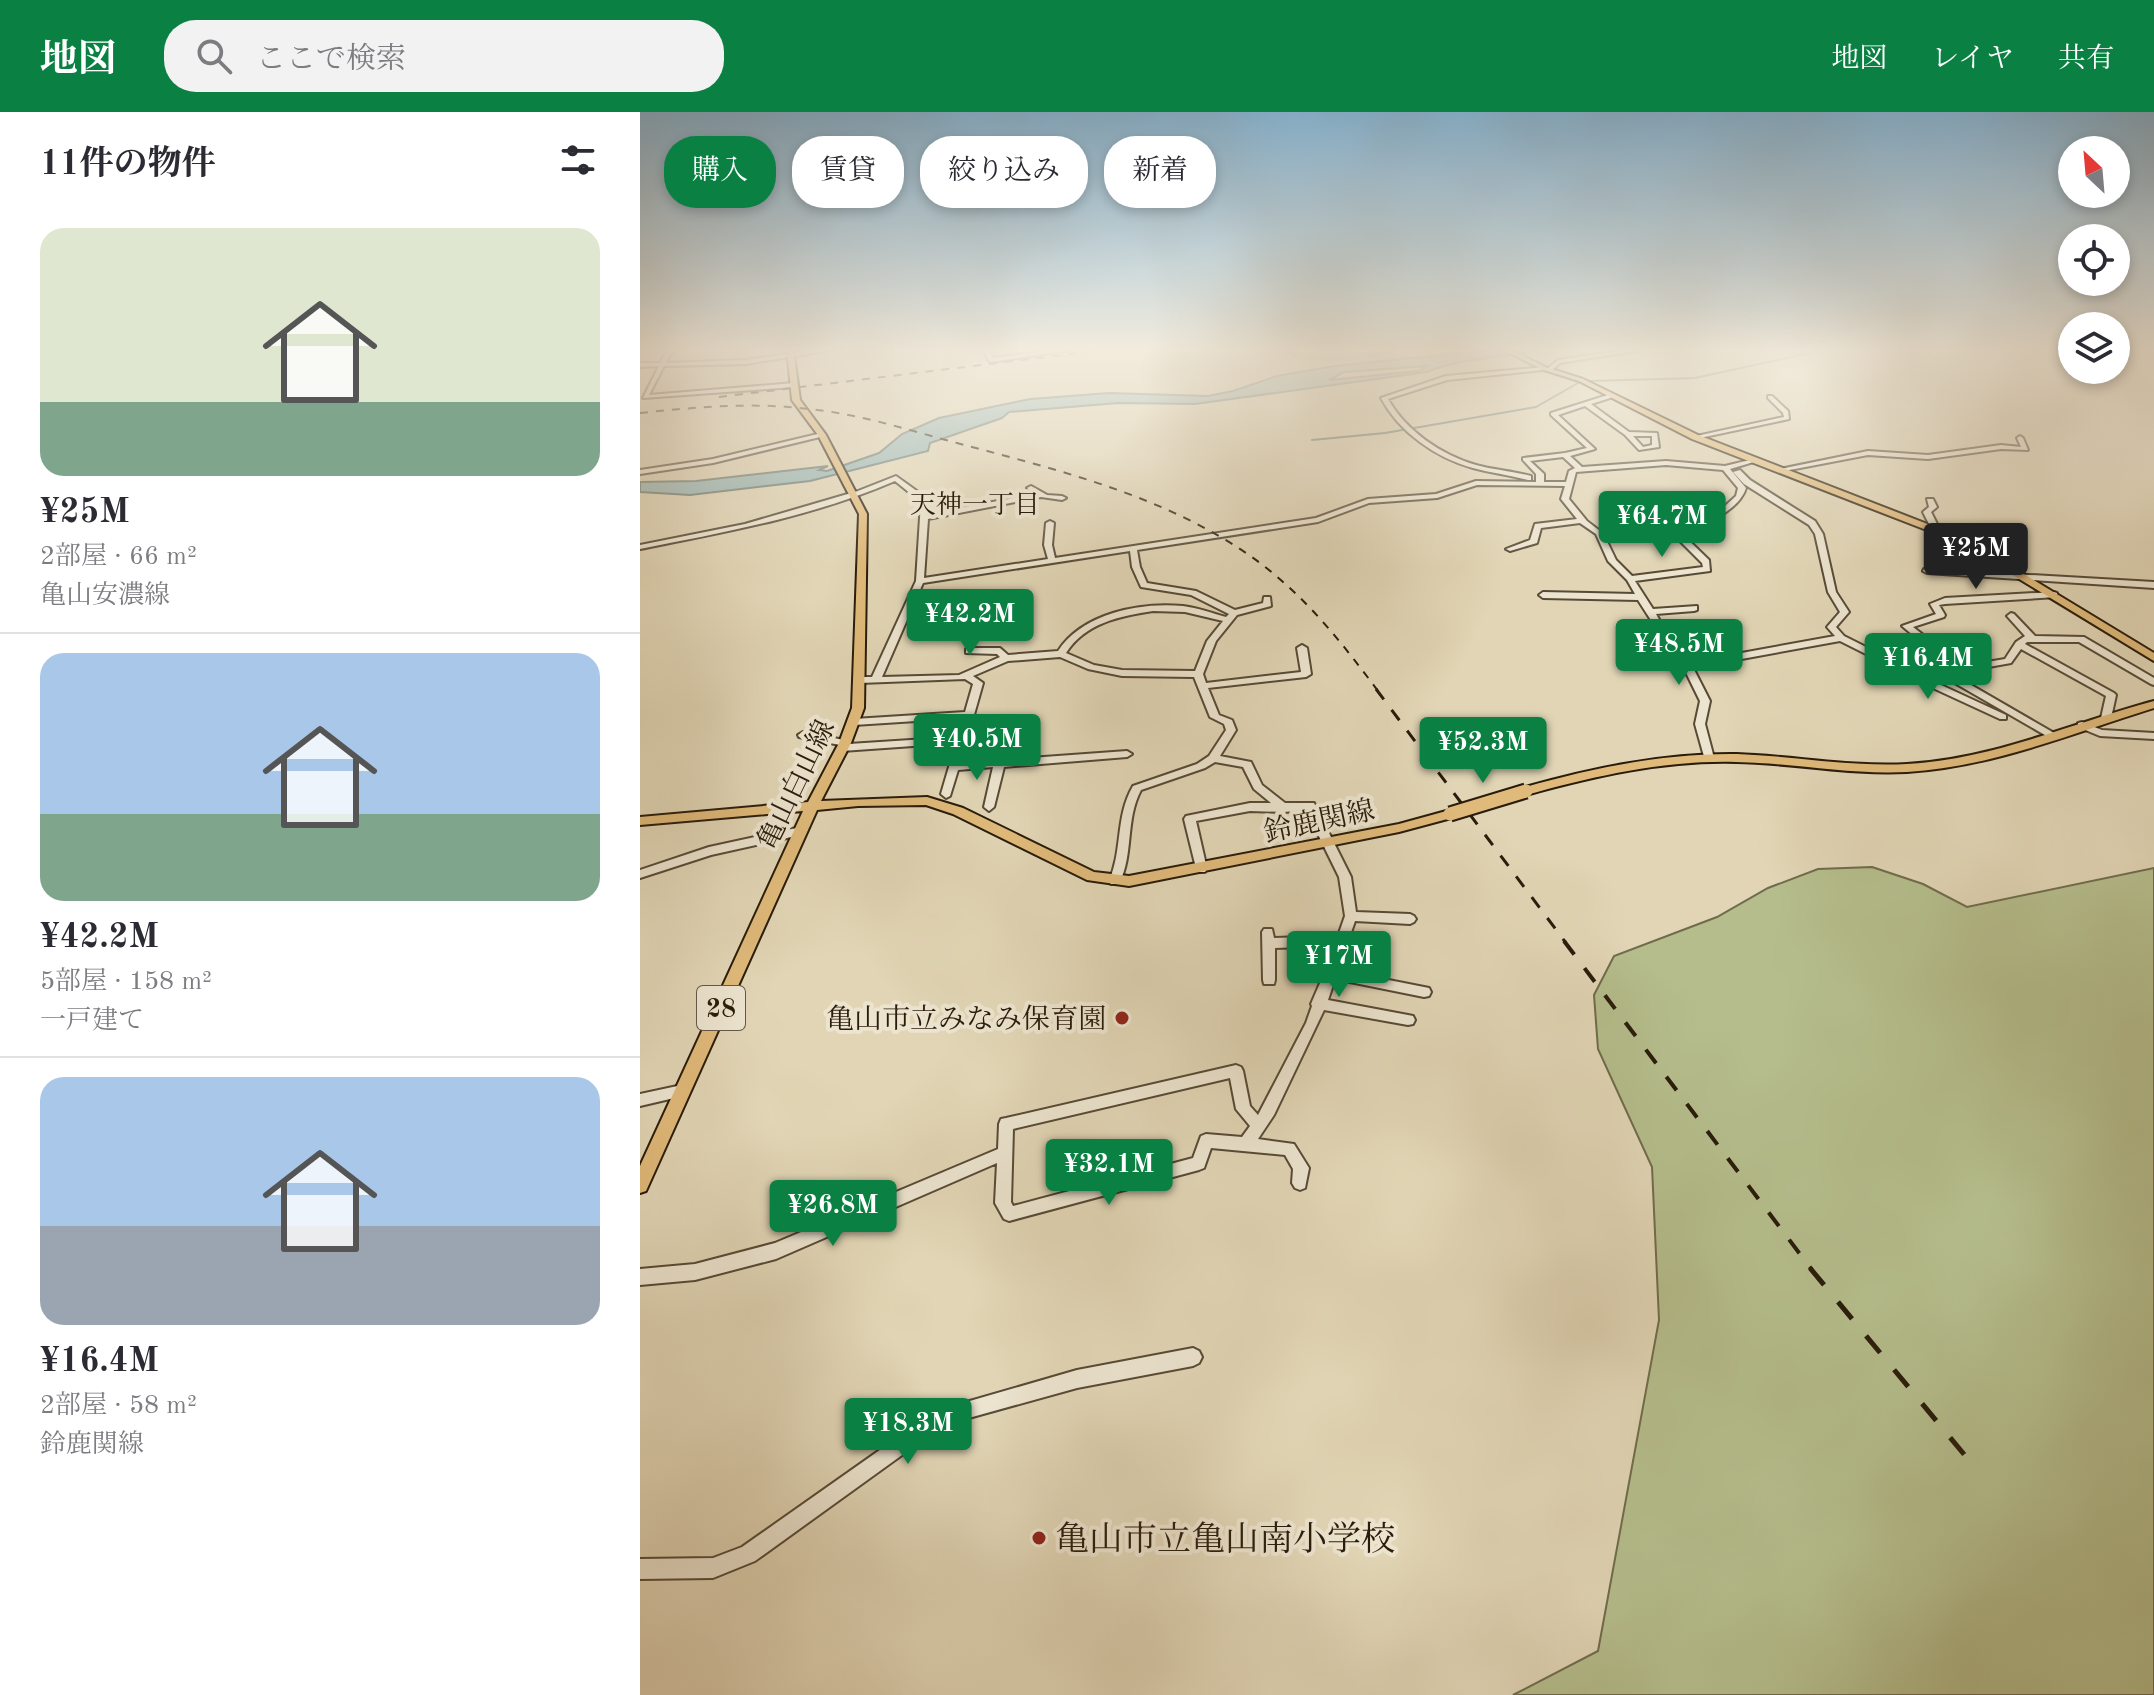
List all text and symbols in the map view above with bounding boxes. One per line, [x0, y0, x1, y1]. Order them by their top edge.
search box [164, 20, 724, 92]
icon: search [192, 34, 236, 78]
text: 地図 [40, 42, 116, 80]
text: ここで検索 [256, 45, 406, 75]
text: 地図 [1831, 46, 1887, 74]
text: レイヤ [1931, 46, 2014, 74]
text: 共有 [2058, 46, 2114, 74]
chip: 購入 [664, 136, 776, 208]
chip: 賃貸 [792, 136, 904, 208]
chip: 絞り込み [920, 136, 1088, 208]
chip: 新着 [1104, 136, 1216, 208]
north arrow [2058, 136, 2130, 208]
map controls [2058, 136, 2130, 384]
icon: filters [556, 138, 600, 182]
text: 11件の物件 [40, 148, 215, 182]
button: locate [2058, 224, 2130, 296]
icon: home [248, 280, 392, 424]
button: layers [2058, 312, 2130, 384]
district label: 天神一丁目 [910, 491, 1040, 519]
pin: ¥64.7M [1597, 491, 1727, 559]
text: ¥25M [40, 496, 129, 530]
text: ¥64.7M [1617, 504, 1707, 530]
pin: ¥25M [1929, 523, 2023, 591]
text: ¥25M [1942, 536, 2010, 562]
text: 2部屋 · 66 m² [40, 544, 197, 570]
text: 亀山安濃線 [40, 583, 170, 609]
pin: ¥42.2M [905, 589, 1035, 657]
text: ¥42.2M [925, 602, 1015, 628]
pin: ¥48.5M [1614, 619, 1744, 687]
text: ¥48.5M [1634, 632, 1724, 658]
pin: ¥16.4M [1863, 633, 1993, 701]
text: ¥16.4M [1883, 646, 1973, 672]
icon: home [248, 705, 392, 849]
pin: ¥40.5M [912, 714, 1042, 782]
street label: 亀山白山線 [752, 715, 841, 854]
pin: ¥52.3M [1418, 717, 1548, 785]
text: ¥40.5M [932, 727, 1022, 753]
text: ¥52.3M [1438, 730, 1528, 756]
street label: 鈴鹿関線 [1261, 795, 1377, 848]
text: ¥42.2M [40, 921, 159, 955]
pin: ¥17M [1292, 931, 1386, 999]
text: ¥17M [1305, 944, 1373, 970]
text: 5部屋 · 158 m² [40, 969, 212, 995]
road number: 28 [697, 986, 745, 1030]
place label: 亀山市立みなみ保育園 [826, 1004, 1106, 1035]
text: 一戸建て [40, 1008, 144, 1034]
marker: 亀山市立みなみ保育園 [1113, 1009, 1131, 1027]
icon: home [248, 1129, 392, 1273]
pin: ¥32.1M [1044, 1139, 1174, 1207]
text: ¥32.1M [1064, 1152, 1154, 1178]
pin: ¥26.8M [768, 1180, 898, 1248]
text: ¥26.8M [788, 1193, 878, 1219]
text: ¥16.4M [40, 1345, 159, 1379]
text: 2部屋 · 58 m² [40, 1393, 197, 1419]
pin: ¥18.3M [843, 1398, 973, 1466]
text: ¥18.3M [863, 1411, 953, 1437]
text: 鈴鹿関線 [40, 1432, 144, 1458]
place label: 亀山市立亀山南小学校 [1055, 1521, 1395, 1558]
marker: 亀山市立亀山南小学校 [1030, 1529, 1048, 1547]

